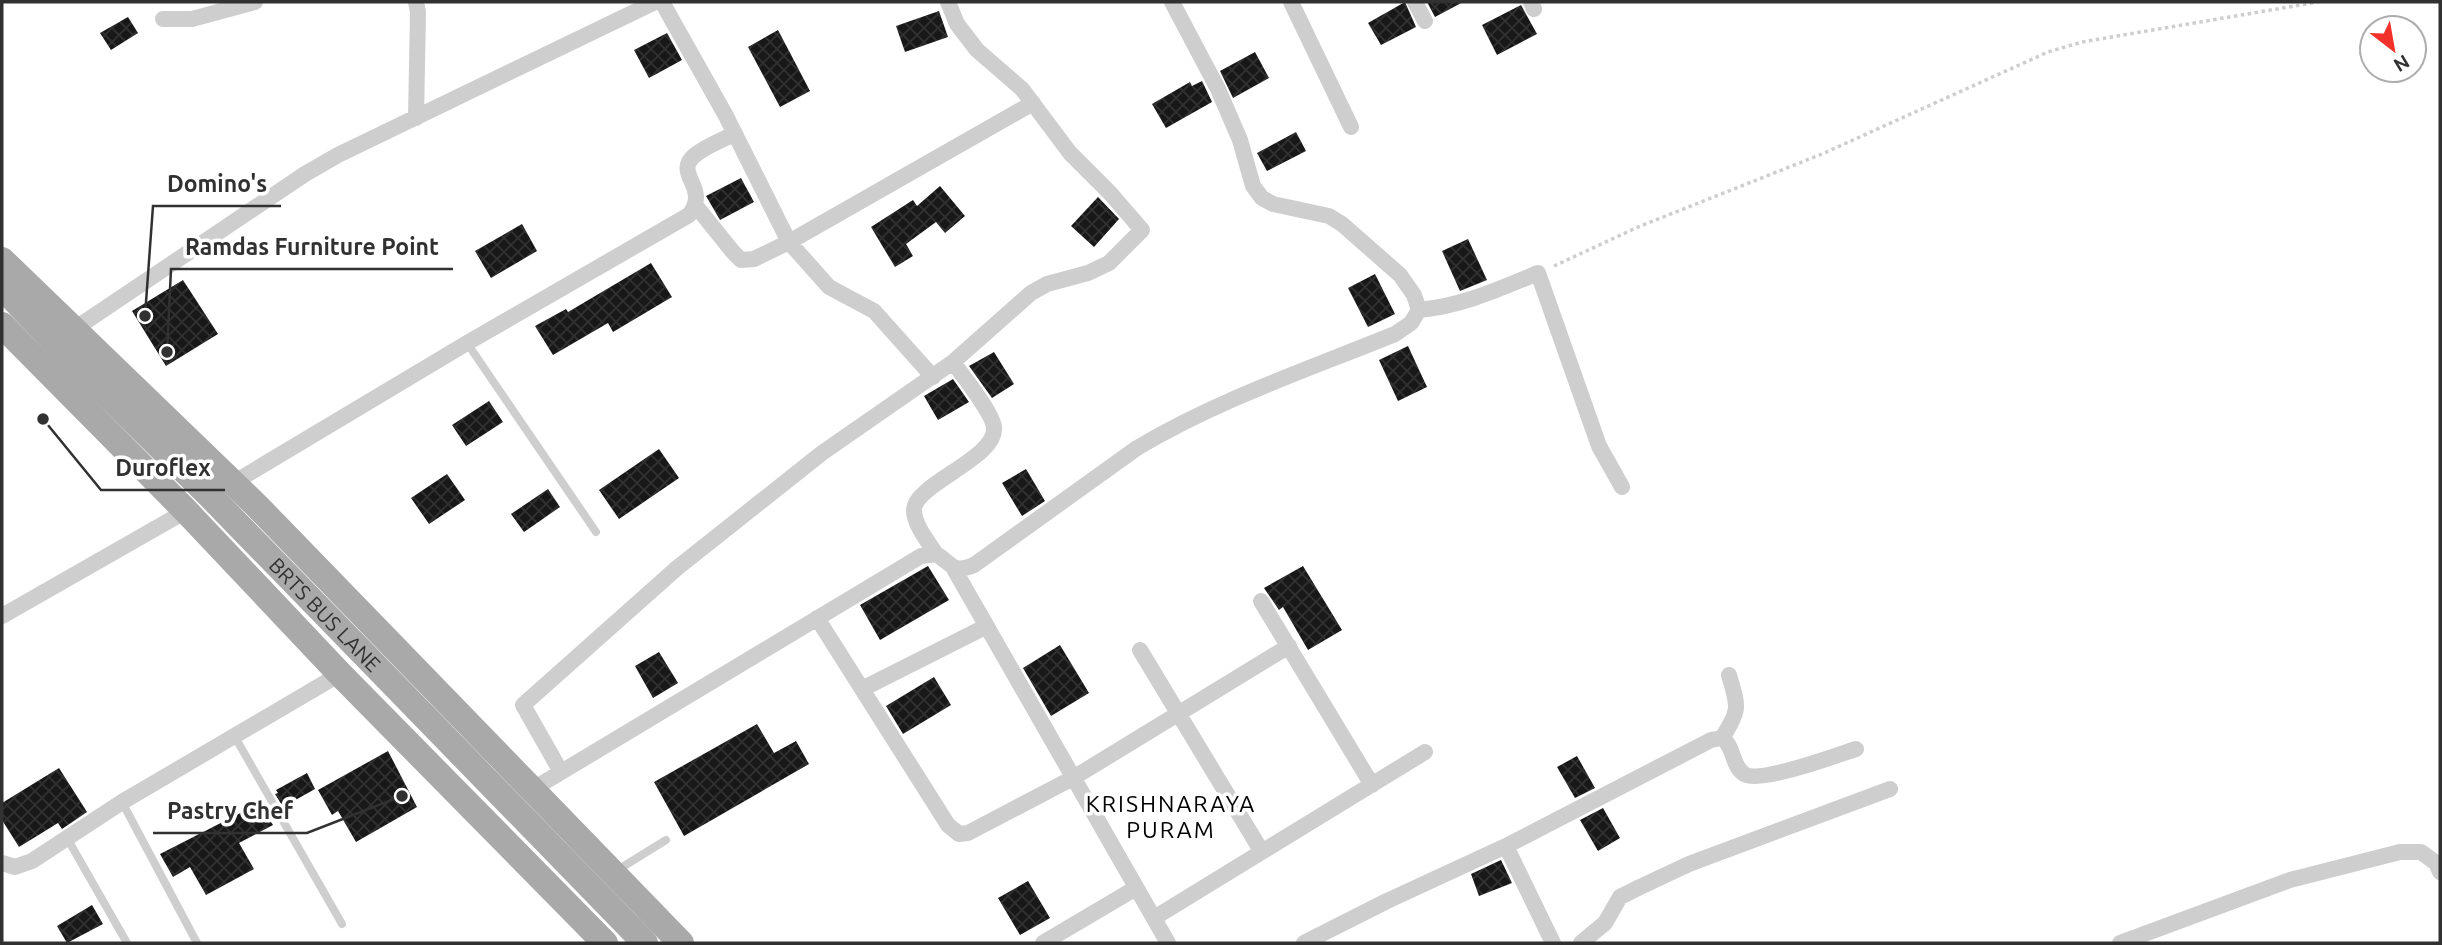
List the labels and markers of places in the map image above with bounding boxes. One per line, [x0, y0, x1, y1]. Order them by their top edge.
callout: Domino's [153, 162, 281, 206]
callout: Ramdas Furniture Point [171, 225, 453, 269]
callout: Duroflex [101, 446, 225, 490]
callout: Pastry Chef [153, 789, 307, 833]

